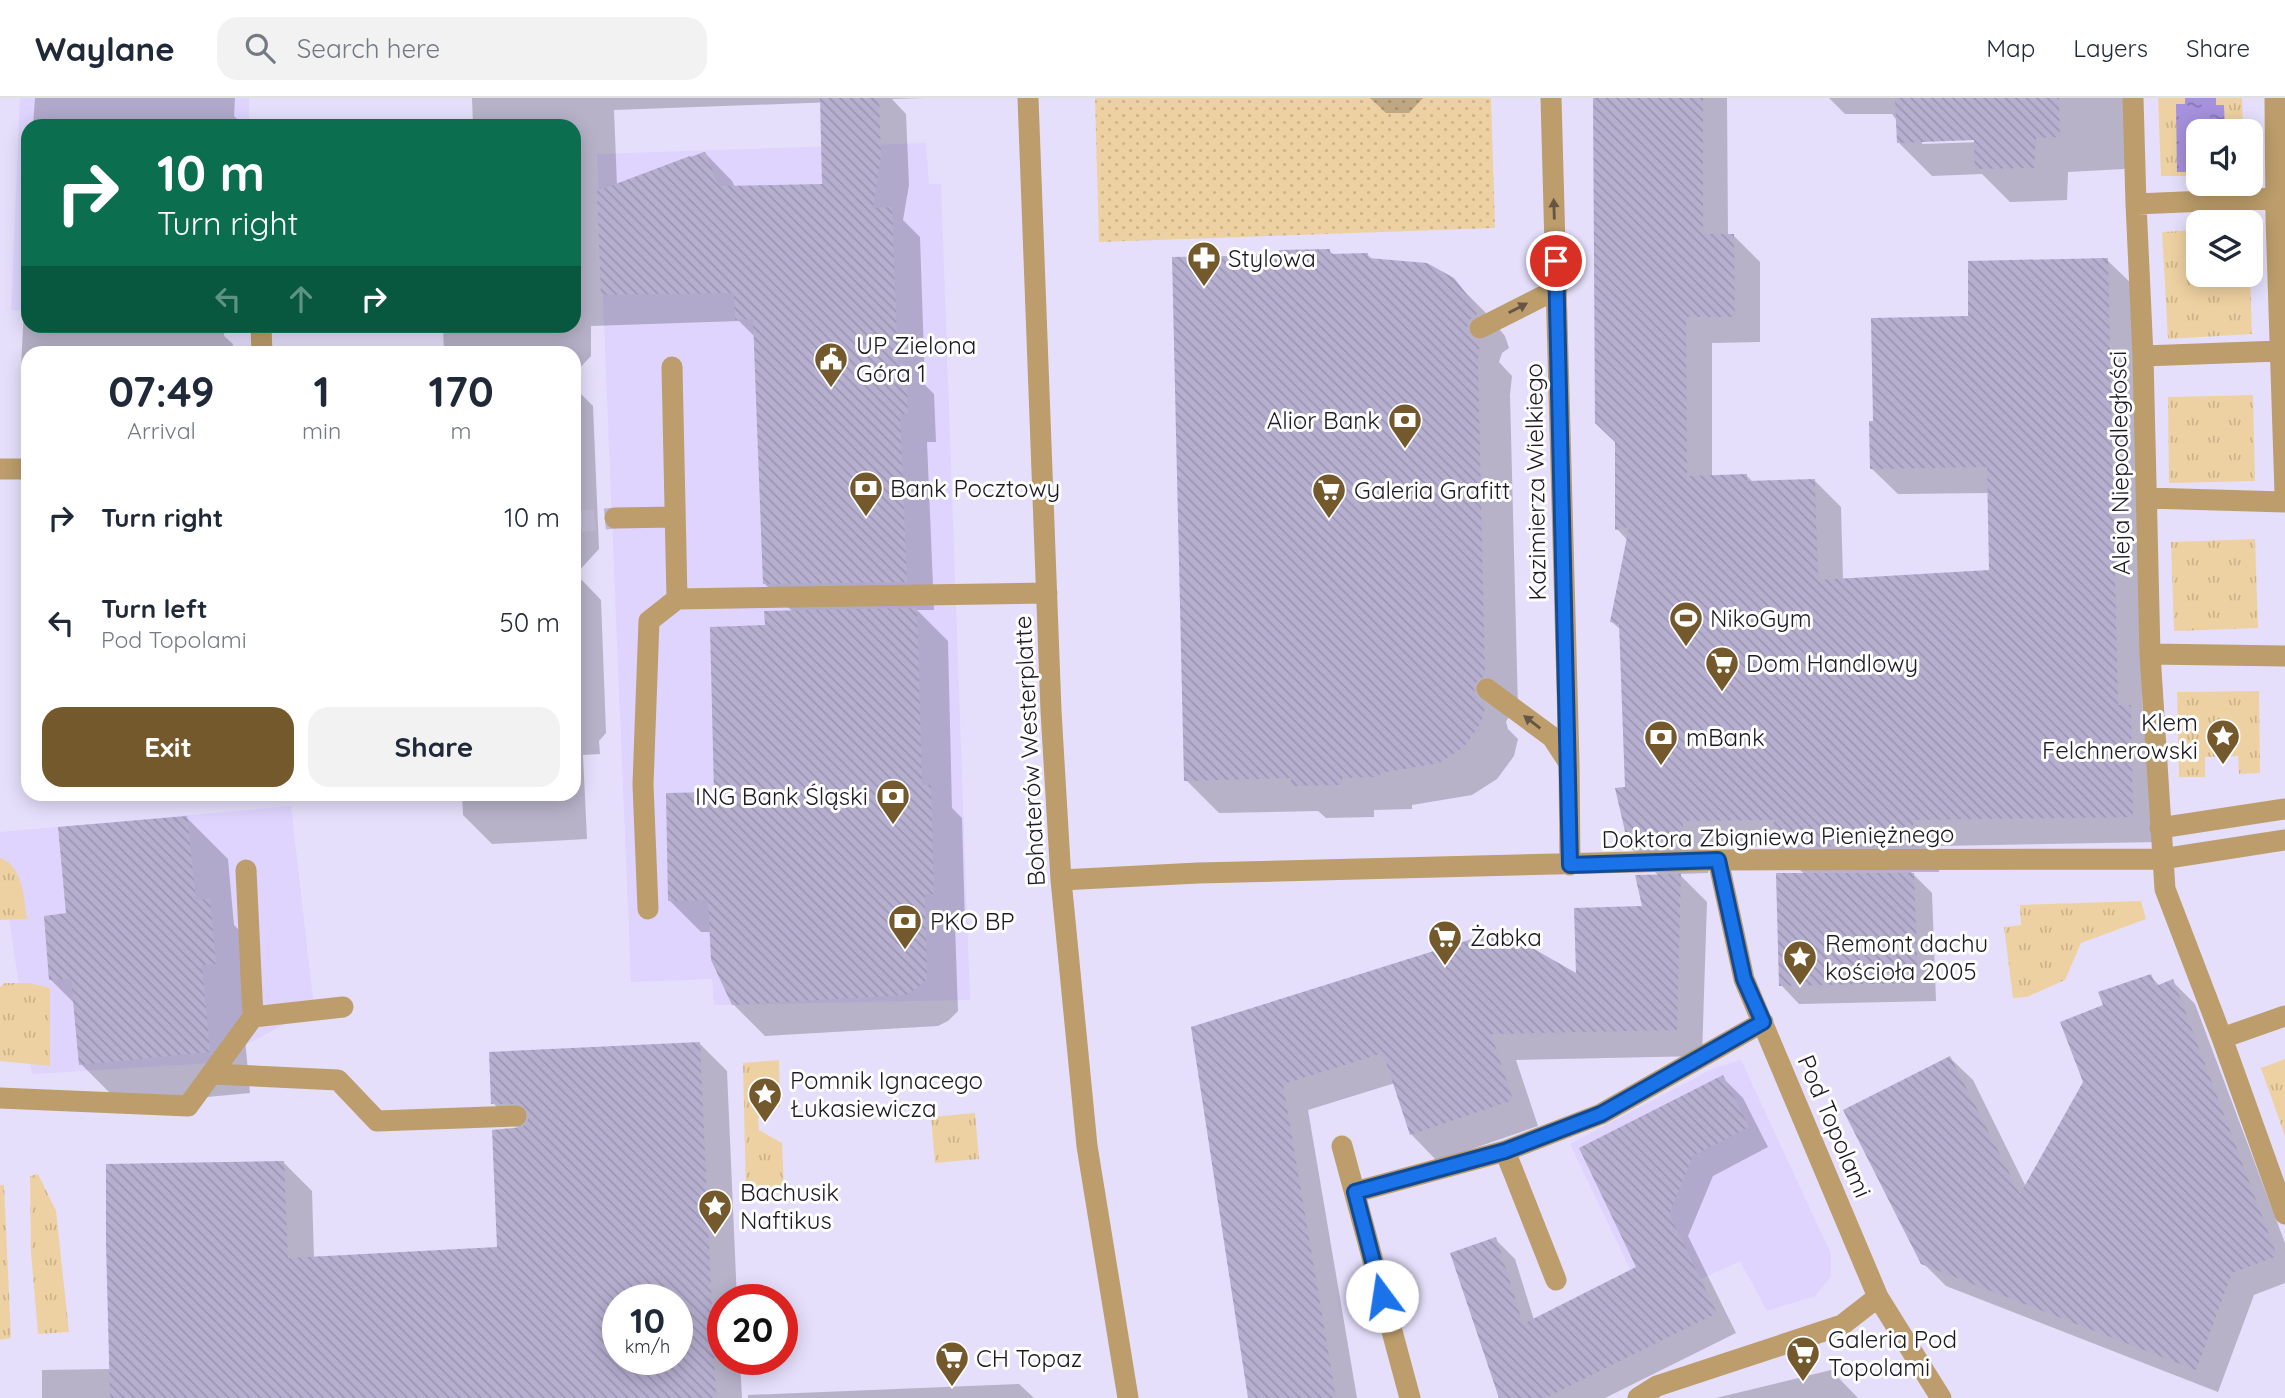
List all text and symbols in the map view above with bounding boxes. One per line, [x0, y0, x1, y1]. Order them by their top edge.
search box [217, 17, 707, 80]
text: Waylane [35, 28, 175, 69]
icon: search [241, 29, 279, 67]
text: Search here [297, 32, 440, 65]
text: Map [1986, 33, 2035, 63]
text: Layers [2073, 33, 2148, 63]
text: Share [2186, 33, 2250, 63]
map controls [2186, 119, 2263, 287]
button: sound [2186, 119, 2263, 196]
text: 10 m [157, 142, 265, 203]
icon: right [42, 147, 133, 238]
one-way arrow [1549, 198, 1560, 220]
text: Turn right [157, 203, 298, 243]
button: layers [2186, 210, 2263, 287]
pin [1526, 231, 1586, 291]
pharmacy icon: Stylowa [1185, 239, 1223, 288]
icon: arrive [1537, 242, 1575, 280]
place label: Stylowa [1228, 243, 1316, 273]
icon: left [209, 280, 247, 318]
icon: ahead [282, 280, 320, 318]
icon: right [355, 280, 393, 318]
one-way arrow [1508, 302, 1528, 313]
place label: UP Zielona Góra 1 [856, 330, 976, 388]
public building icon: UP Zielona Góra 1 [812, 340, 850, 389]
street label: Aleja Niepodległości [2102, 351, 2136, 575]
street label: Kazimierza Wielkiego [1518, 363, 1552, 601]
text: 07:49 [108, 365, 215, 418]
text: 1 [313, 365, 330, 418]
text: 170 [429, 365, 494, 418]
bank icon: Alior Bank [1386, 401, 1424, 450]
place label: Alior Bank [1267, 405, 1380, 435]
text: Arrival [127, 416, 196, 445]
text: min [302, 416, 341, 445]
text: m [451, 416, 472, 445]
bank icon: Bank Pocztowy [847, 469, 885, 518]
supermarket icon: Galeria Grafitt [1310, 471, 1348, 520]
place label: Bank Pocztowy [890, 473, 1060, 503]
place label: Galeria Grafitt [1354, 475, 1510, 505]
icon: right [42, 499, 80, 537]
text: Turn right [101, 501, 223, 534]
text: 10 m [504, 501, 560, 534]
text: Turn left [101, 592, 208, 625]
sports icon: NikoGym [1667, 599, 1705, 648]
place label: NikoGym [1710, 603, 1812, 633]
icon: left [42, 604, 80, 642]
text: 50 m [500, 606, 560, 639]
street label: Bohaterów Westerplatte [1007, 615, 1051, 887]
text: Pod Topolami [101, 625, 247, 654]
supermarket icon: Dom Handlowy [1703, 644, 1741, 693]
place label: Dom Handlowy [1746, 648, 1918, 678]
button: Exit [42, 707, 294, 787]
button: Share [308, 707, 560, 787]
place label: Klem Felchnerowski [2042, 707, 2198, 765]
one-way arrow [1524, 714, 1542, 729]
place icon: Klem Felchnerowski [2204, 717, 2242, 766]
bank icon: mBank [1642, 718, 1680, 767]
place label: mBank [1686, 722, 1765, 752]
bank icon: ING Bank Śląski [874, 777, 912, 826]
place label: ING Bank Śląski [695, 781, 868, 811]
street label: Doktora Zbigniewa Pieniężnego [1601, 818, 1955, 854]
bank icon: PKO BP [886, 902, 924, 951]
place label: PKO BP [930, 906, 1015, 936]
supermarket icon: Żabka [1426, 918, 1464, 967]
place label: Żabka [1470, 922, 1542, 952]
place label: Remont dachu kościoła 2005 [1825, 928, 1988, 986]
place icon: Remont dachu kościoła 2005 [1781, 938, 1819, 987]
street label: Pod Topolami [1792, 1050, 1878, 1202]
place label: Pomnik Ignacego Łukasiewicza [790, 1065, 983, 1123]
place icon: Pomnik Ignacego Łukasiewicza [746, 1075, 784, 1124]
place label: Bachusik Naftikus [740, 1177, 839, 1235]
place icon: Bachusik Naftikus [696, 1187, 734, 1236]
position arrow [1345, 1259, 1419, 1333]
speed limit sign: 20 [707, 1284, 798, 1375]
text: 10 [630, 1298, 665, 1342]
place label: Galeria Pod Topolami [1828, 1324, 1957, 1382]
supermarket icon: Galeria Pod Topolami [1784, 1334, 1822, 1383]
text: km/h [625, 1335, 670, 1358]
supermarket icon: CH Topaz [933, 1339, 971, 1388]
place label: CH Topaz [976, 1343, 1082, 1373]

